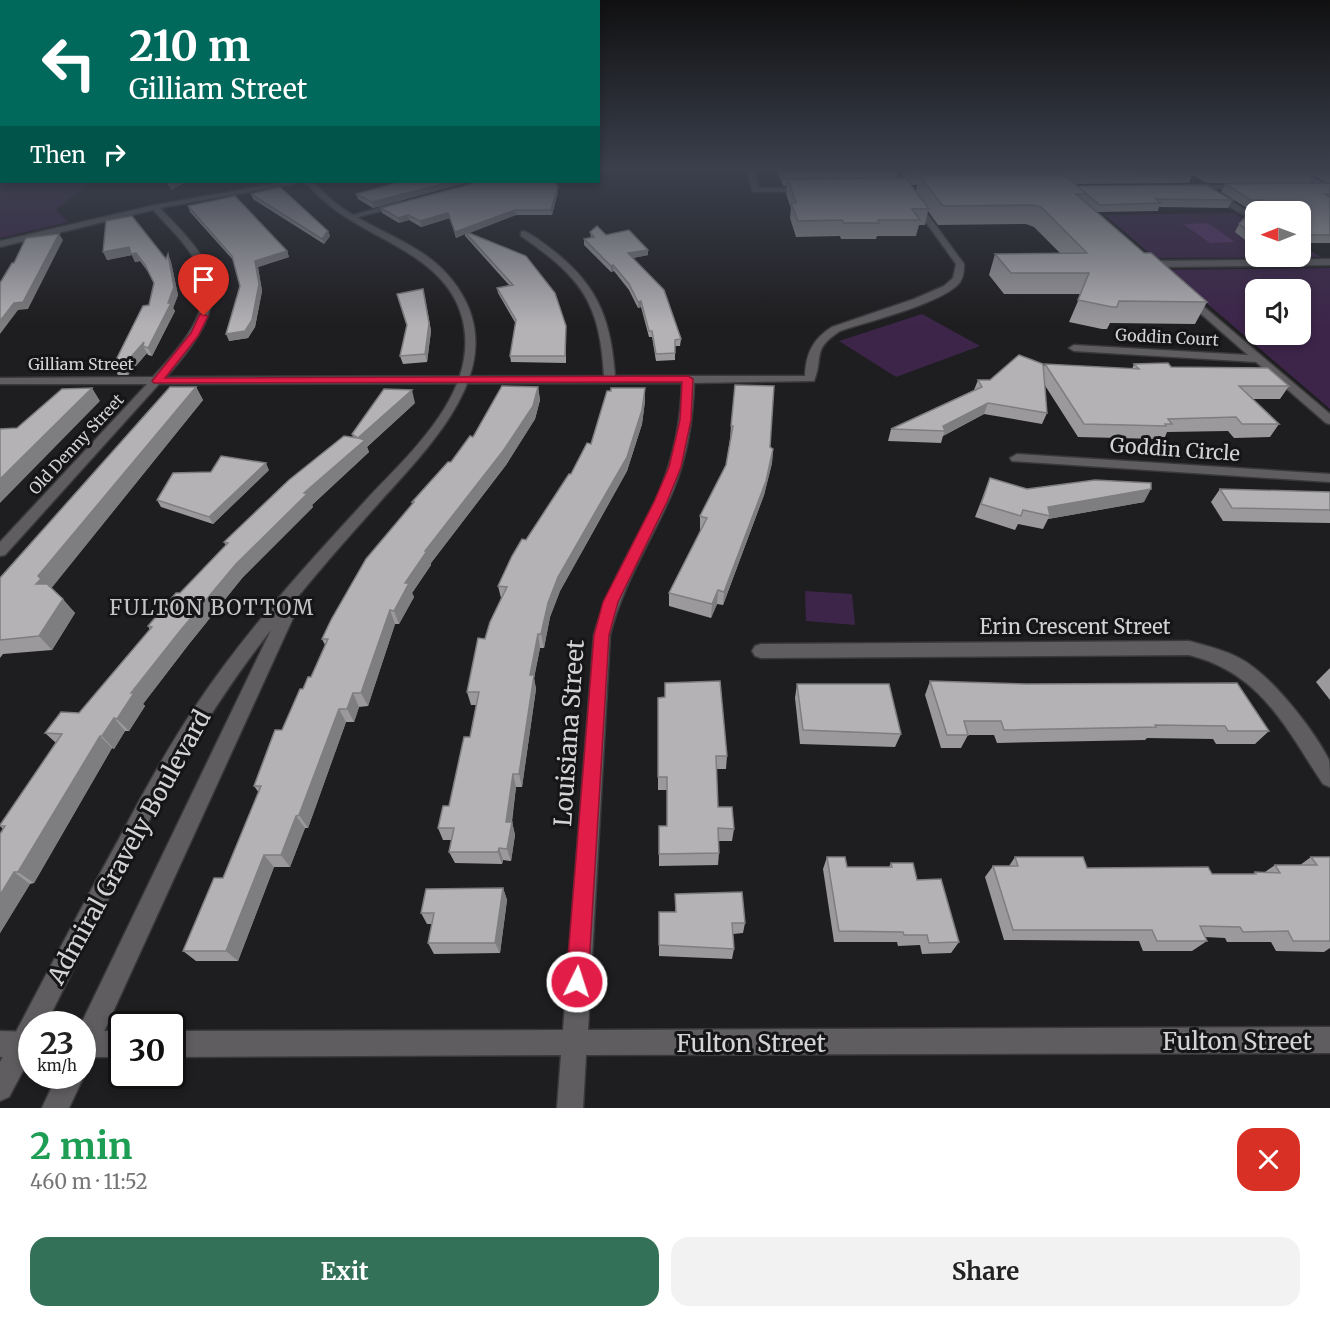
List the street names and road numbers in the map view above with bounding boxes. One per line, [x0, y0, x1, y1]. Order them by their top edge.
street label: Goddin Court [1115, 324, 1220, 350]
street label: Gilliam Street [28, 354, 135, 374]
street label: Old Denny Street [24, 389, 128, 498]
street label: Goddin Circle [1109, 432, 1241, 466]
street label: Erin Crescent Street [979, 614, 1171, 639]
street label: Louisiana Street [547, 638, 591, 827]
street label: Admiral Gravely Boulevard [40, 704, 217, 990]
street label: Fulton Street [1162, 1026, 1312, 1057]
street label: Fulton Street [676, 1028, 826, 1059]

